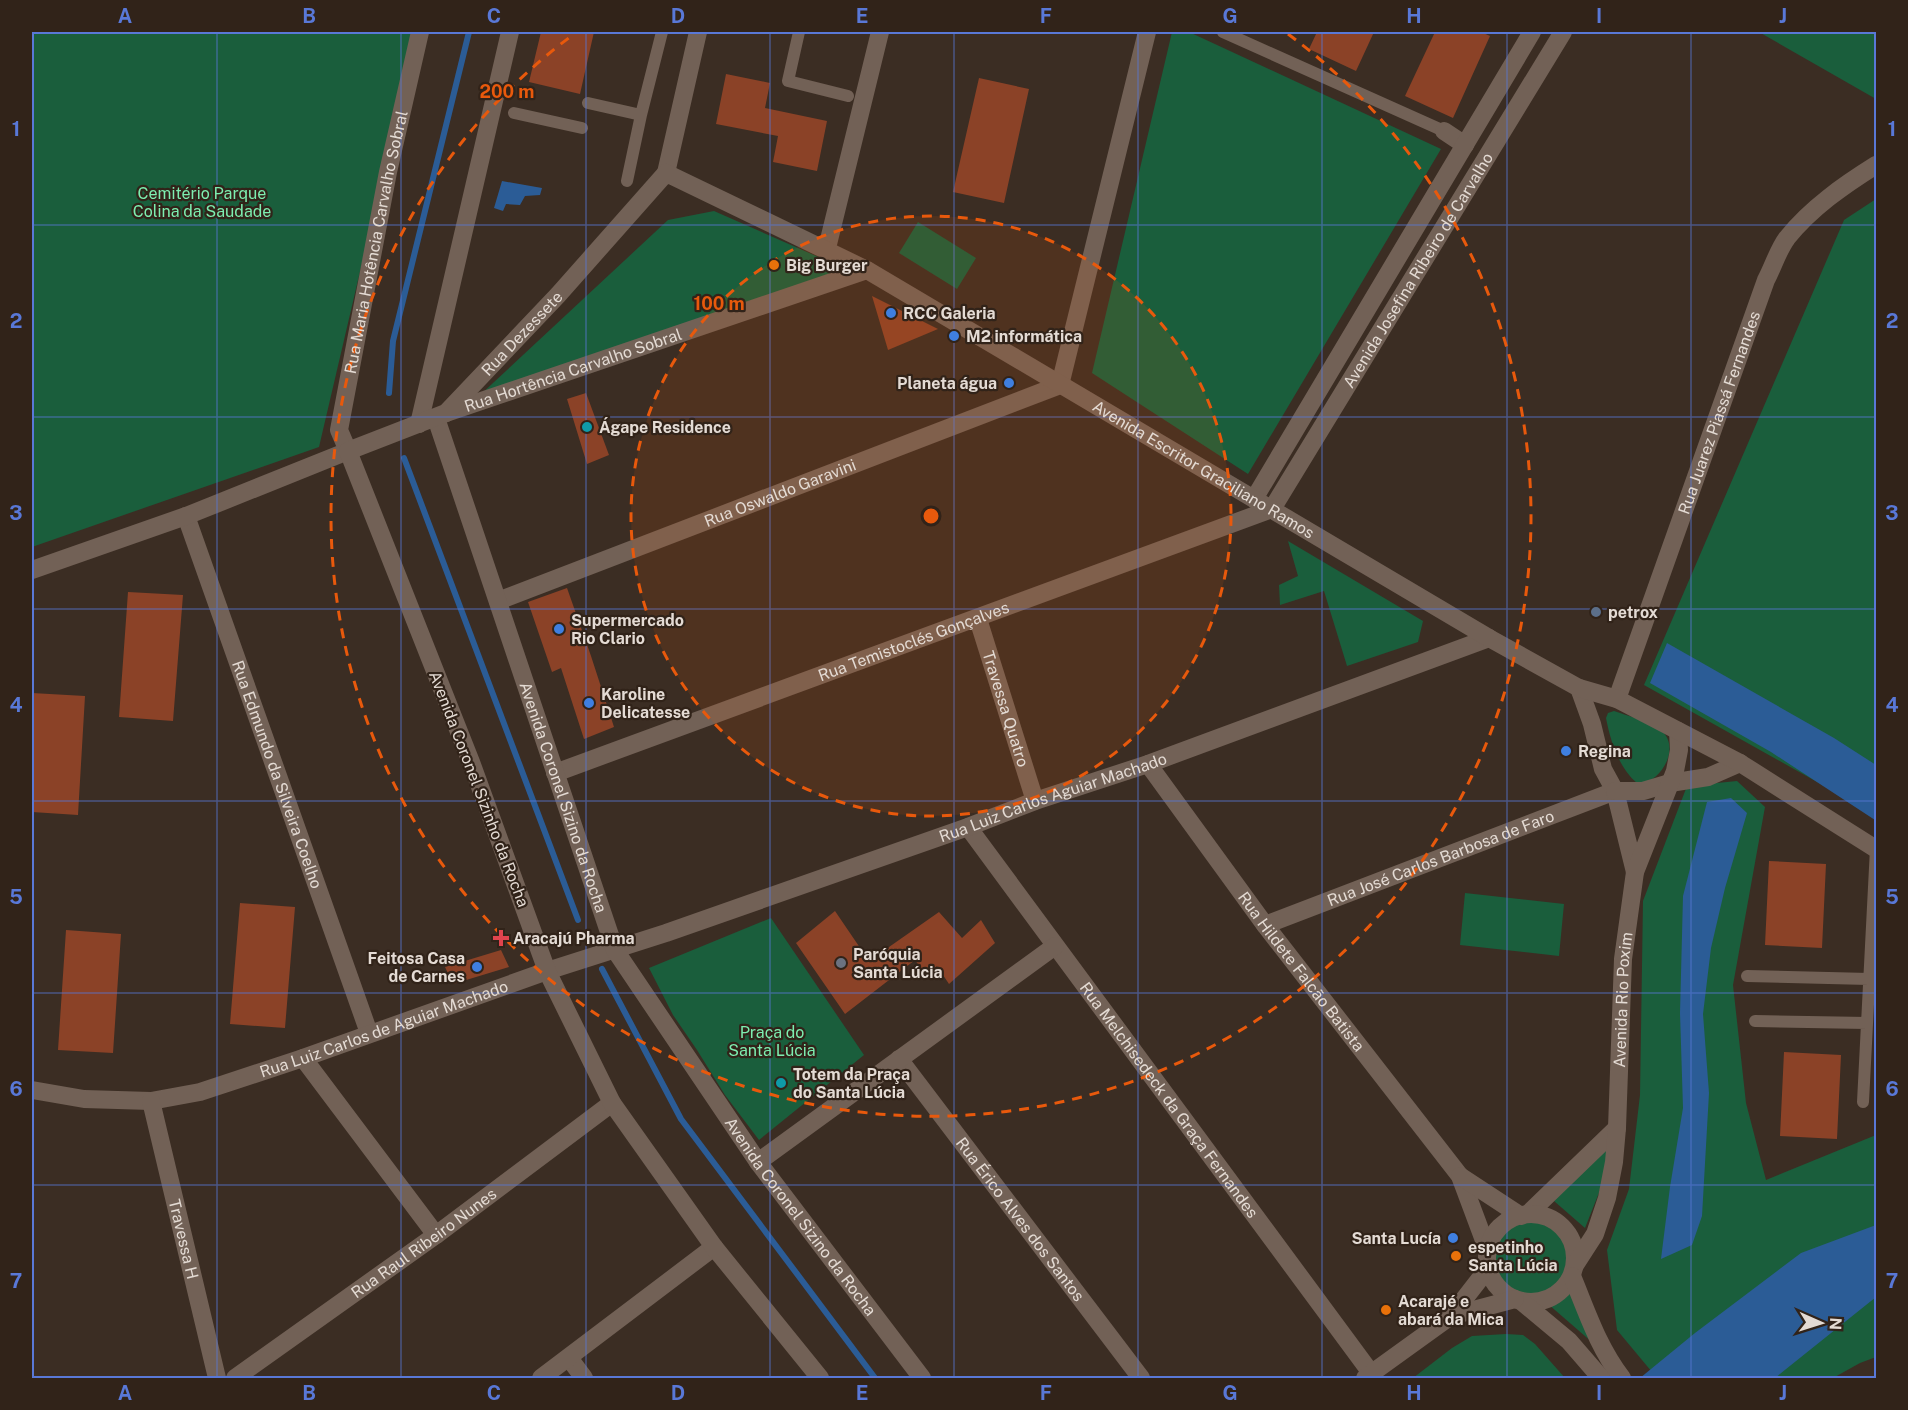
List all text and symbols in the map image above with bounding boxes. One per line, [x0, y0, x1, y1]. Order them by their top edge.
text: A [118, 4, 132, 28]
text: B [302, 4, 316, 28]
text: C [487, 4, 501, 28]
text: D [671, 4, 685, 28]
text: E [856, 4, 868, 28]
text: F [1040, 4, 1052, 28]
text: G [1222, 4, 1238, 28]
text: H [1406, 4, 1422, 28]
text: I [1596, 4, 1602, 28]
text: J [1779, 4, 1787, 28]
text: 200 m [480, 81, 534, 102]
street label: Rua Maria Hotência Carvalho Sobral [340, 109, 411, 375]
text: 1 [12, 117, 20, 141]
text: 1 [1888, 117, 1896, 141]
street label: Avenida Josefina Ribeiro de Carvalho [1339, 149, 1497, 391]
park label: Cemitério Parque Colina da Saudade [133, 184, 271, 221]
place label: Big Burger [786, 256, 868, 275]
marker: Big Burger [767, 258, 781, 272]
street label: Rua Dezessete [477, 287, 566, 379]
text: 100 m [693, 293, 745, 314]
place label: RCC Galeria [903, 304, 996, 323]
marker: RCC Galeria [884, 306, 898, 320]
street label: Rua Juarez Piassá Fernandes [1674, 308, 1764, 517]
text: 2 [10, 309, 22, 333]
text: 2 [1886, 309, 1898, 333]
street label: Rua Hortência Carvalho Sobral [462, 324, 684, 416]
place label: M2 informática [966, 327, 1082, 346]
marker: M2 informática [947, 329, 961, 343]
place label: Planeta água [897, 374, 997, 393]
marker: Planeta água [1002, 376, 1016, 390]
street label: Avenida Escritor Graciliano Ramos [1089, 396, 1318, 542]
place label: Ágape Residence [599, 417, 731, 437]
marker: Ágape Residence [580, 420, 594, 434]
street label: Rua Oswaldo Garavini [701, 455, 858, 530]
text: 3 [9, 501, 23, 525]
text: 3 [1885, 501, 1899, 525]
centre of rings [921, 506, 941, 526]
street label: Rua Temistoclés Gonçalves [815, 597, 1012, 685]
place label: petrox [1608, 603, 1658, 622]
marker: petrox [1589, 605, 1603, 619]
place label: Supermercado Rio Clario [571, 611, 684, 648]
marker: Supermercado Rio Clario [552, 622, 566, 636]
street label: Travessa Quatro [979, 648, 1033, 769]
street label: Rua Edmundo da Silveira Coelho [228, 658, 327, 891]
street label: Avenida Coronel Sizinho da Rocha [425, 668, 533, 910]
street label: Avenida Coronel Sizino da Rocha [516, 679, 611, 915]
place label: Karoline Delicatesse [601, 685, 690, 722]
text: 4 [9, 693, 23, 717]
text: 4 [1885, 693, 1899, 717]
marker: Karoline Delicatesse [582, 696, 596, 710]
place label: Regina [1578, 742, 1631, 761]
marker: Regina [1559, 744, 1573, 758]
street label: Rua Luiz Carlos Aguiar Machado [936, 748, 1169, 846]
street label: Rua José Carlos Barbosa de Faro [1325, 806, 1557, 910]
text: 5 [9, 885, 23, 909]
text: 5 [1885, 885, 1899, 909]
street label: Rua Hildete Falcão Batista [1234, 888, 1369, 1055]
place label: Aracajú Pharma [513, 929, 634, 948]
marker: Aracajú Pharma [494, 931, 508, 945]
street label: Avenida Rio Poxim [1610, 931, 1636, 1068]
place label: Paróquia Santa Lúcia [853, 945, 942, 982]
place label: Feitosa Casa de Carnes [367, 949, 465, 986]
marker: Paróquia Santa Lúcia [834, 956, 848, 970]
marker: Feitosa Casa de Carnes [470, 960, 484, 974]
street label: Rua Luiz Carlos de Aguiar Machado [257, 976, 511, 1081]
street label: Rua Melchisedeck da Graça Fernandes [1076, 978, 1262, 1221]
park label: Praça do Santa Lúcia [728, 1023, 816, 1060]
place label: Totem da Praça do Santa Lúcia [793, 1065, 910, 1102]
marker: Totem da Praça do Santa Lúcia [774, 1076, 788, 1090]
text: 6 [9, 1077, 23, 1101]
text: 6 [1885, 1077, 1899, 1101]
street label: Avenida Coronel Sizino da Rocha [721, 1113, 880, 1319]
street label: Rua Érico Alves dos Santos [952, 1133, 1089, 1305]
street label: Rua Raul Ribeiro Nunes [347, 1184, 500, 1302]
street label: Travessa H [165, 1197, 203, 1281]
place label: Santa Lucía [1352, 1229, 1441, 1248]
marker: Santa Lucía [1446, 1231, 1460, 1245]
place label: espetinho Santa Lúcia [1468, 1238, 1557, 1275]
marker: espetinho Santa Lúcia [1449, 1249, 1463, 1263]
text: 7 [10, 1269, 22, 1293]
text: 7 [1886, 1269, 1898, 1293]
place label: Acarajé e abará da Mica [1398, 1292, 1504, 1329]
north arrow [1791, 1293, 1851, 1353]
marker: Acarajé e abará da Mica [1379, 1303, 1393, 1317]
text: N [1826, 1317, 1845, 1331]
text: A [118, 1381, 132, 1405]
text: B [302, 1381, 316, 1405]
text: C [487, 1381, 501, 1405]
text: D [671, 1381, 685, 1405]
text: E [856, 1381, 868, 1405]
text: F [1040, 1381, 1052, 1405]
text: G [1222, 1381, 1238, 1405]
text: H [1406, 1381, 1422, 1405]
text: I [1596, 1381, 1602, 1405]
text: J [1779, 1381, 1787, 1405]

